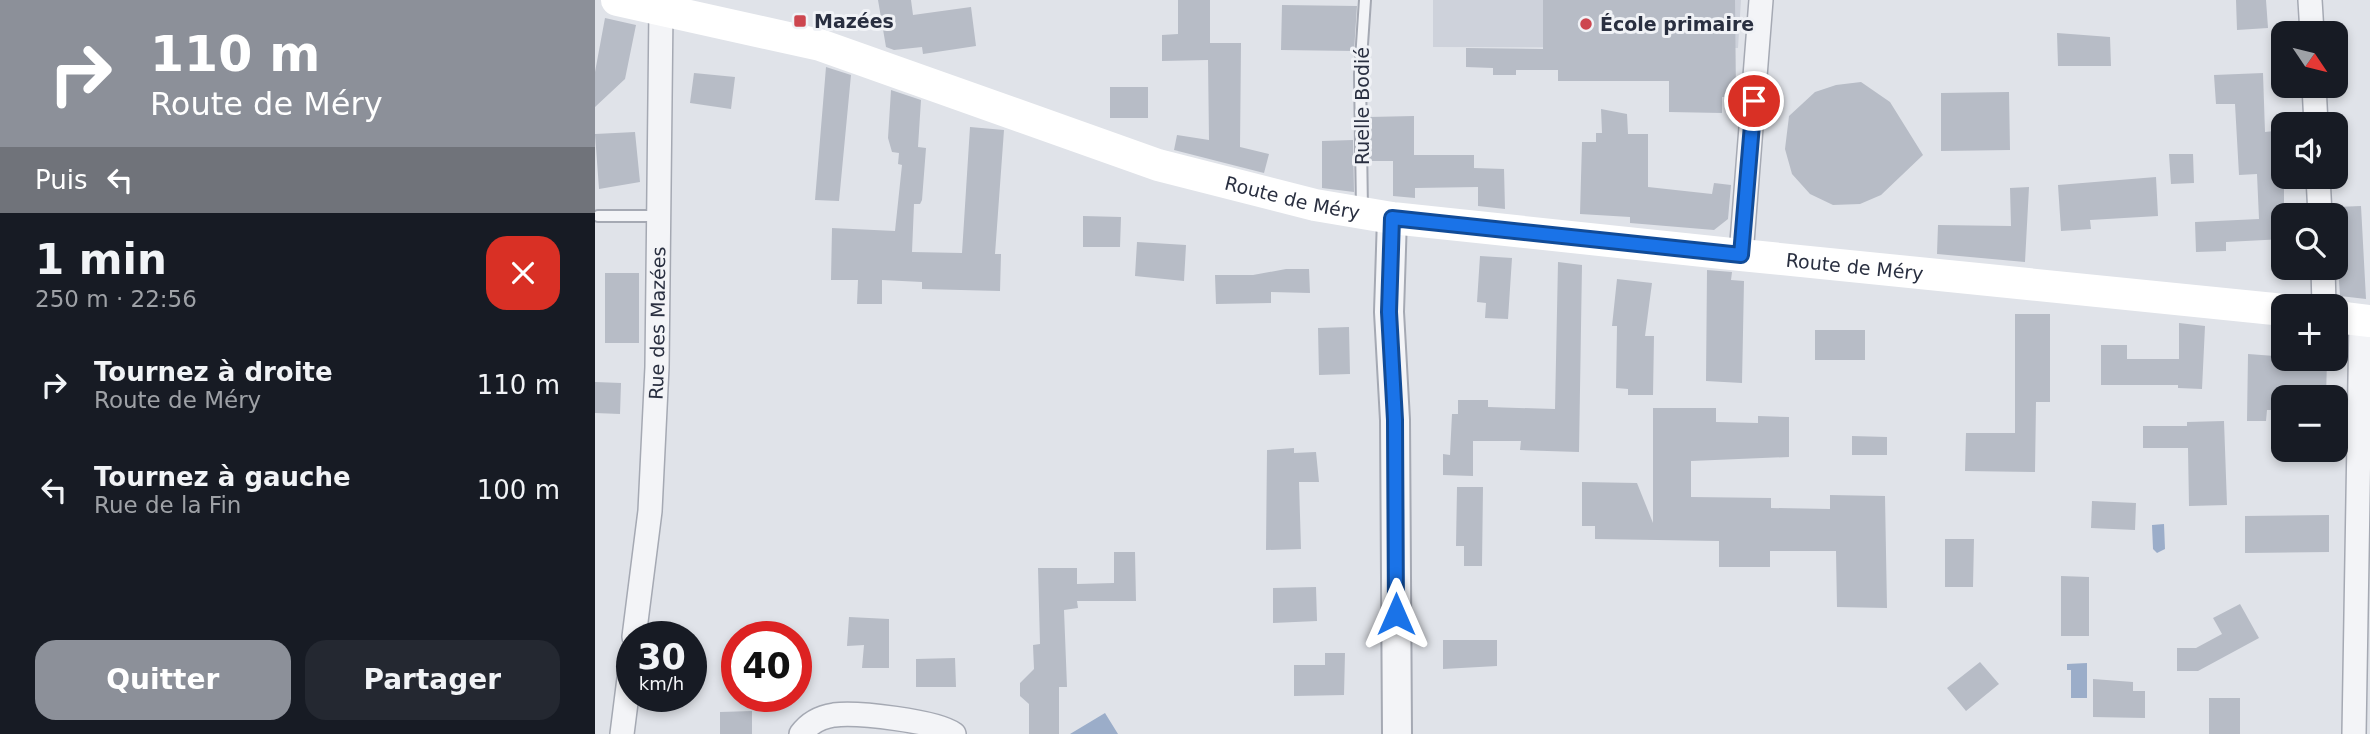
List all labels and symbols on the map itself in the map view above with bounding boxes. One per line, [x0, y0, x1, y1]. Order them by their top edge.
place label: Mazées [814, 10, 894, 32]
marker: Mazées [792, 13, 808, 29]
place label: École primaire [1600, 13, 1754, 35]
marker: École primaire [1578, 16, 1594, 32]
north arrow [2271, 21, 2349, 98]
street label: Ruelle Bodié [1351, 47, 1373, 165]
pin [1724, 71, 1784, 131]
street label: Route de Méry [1222, 171, 1362, 223]
street label: Rue des Mazées [644, 246, 669, 400]
street label: Route de Méry [1785, 249, 1925, 284]
position arrow [1359, 577, 1433, 651]
speed limit sign: 40 [721, 621, 812, 712]

